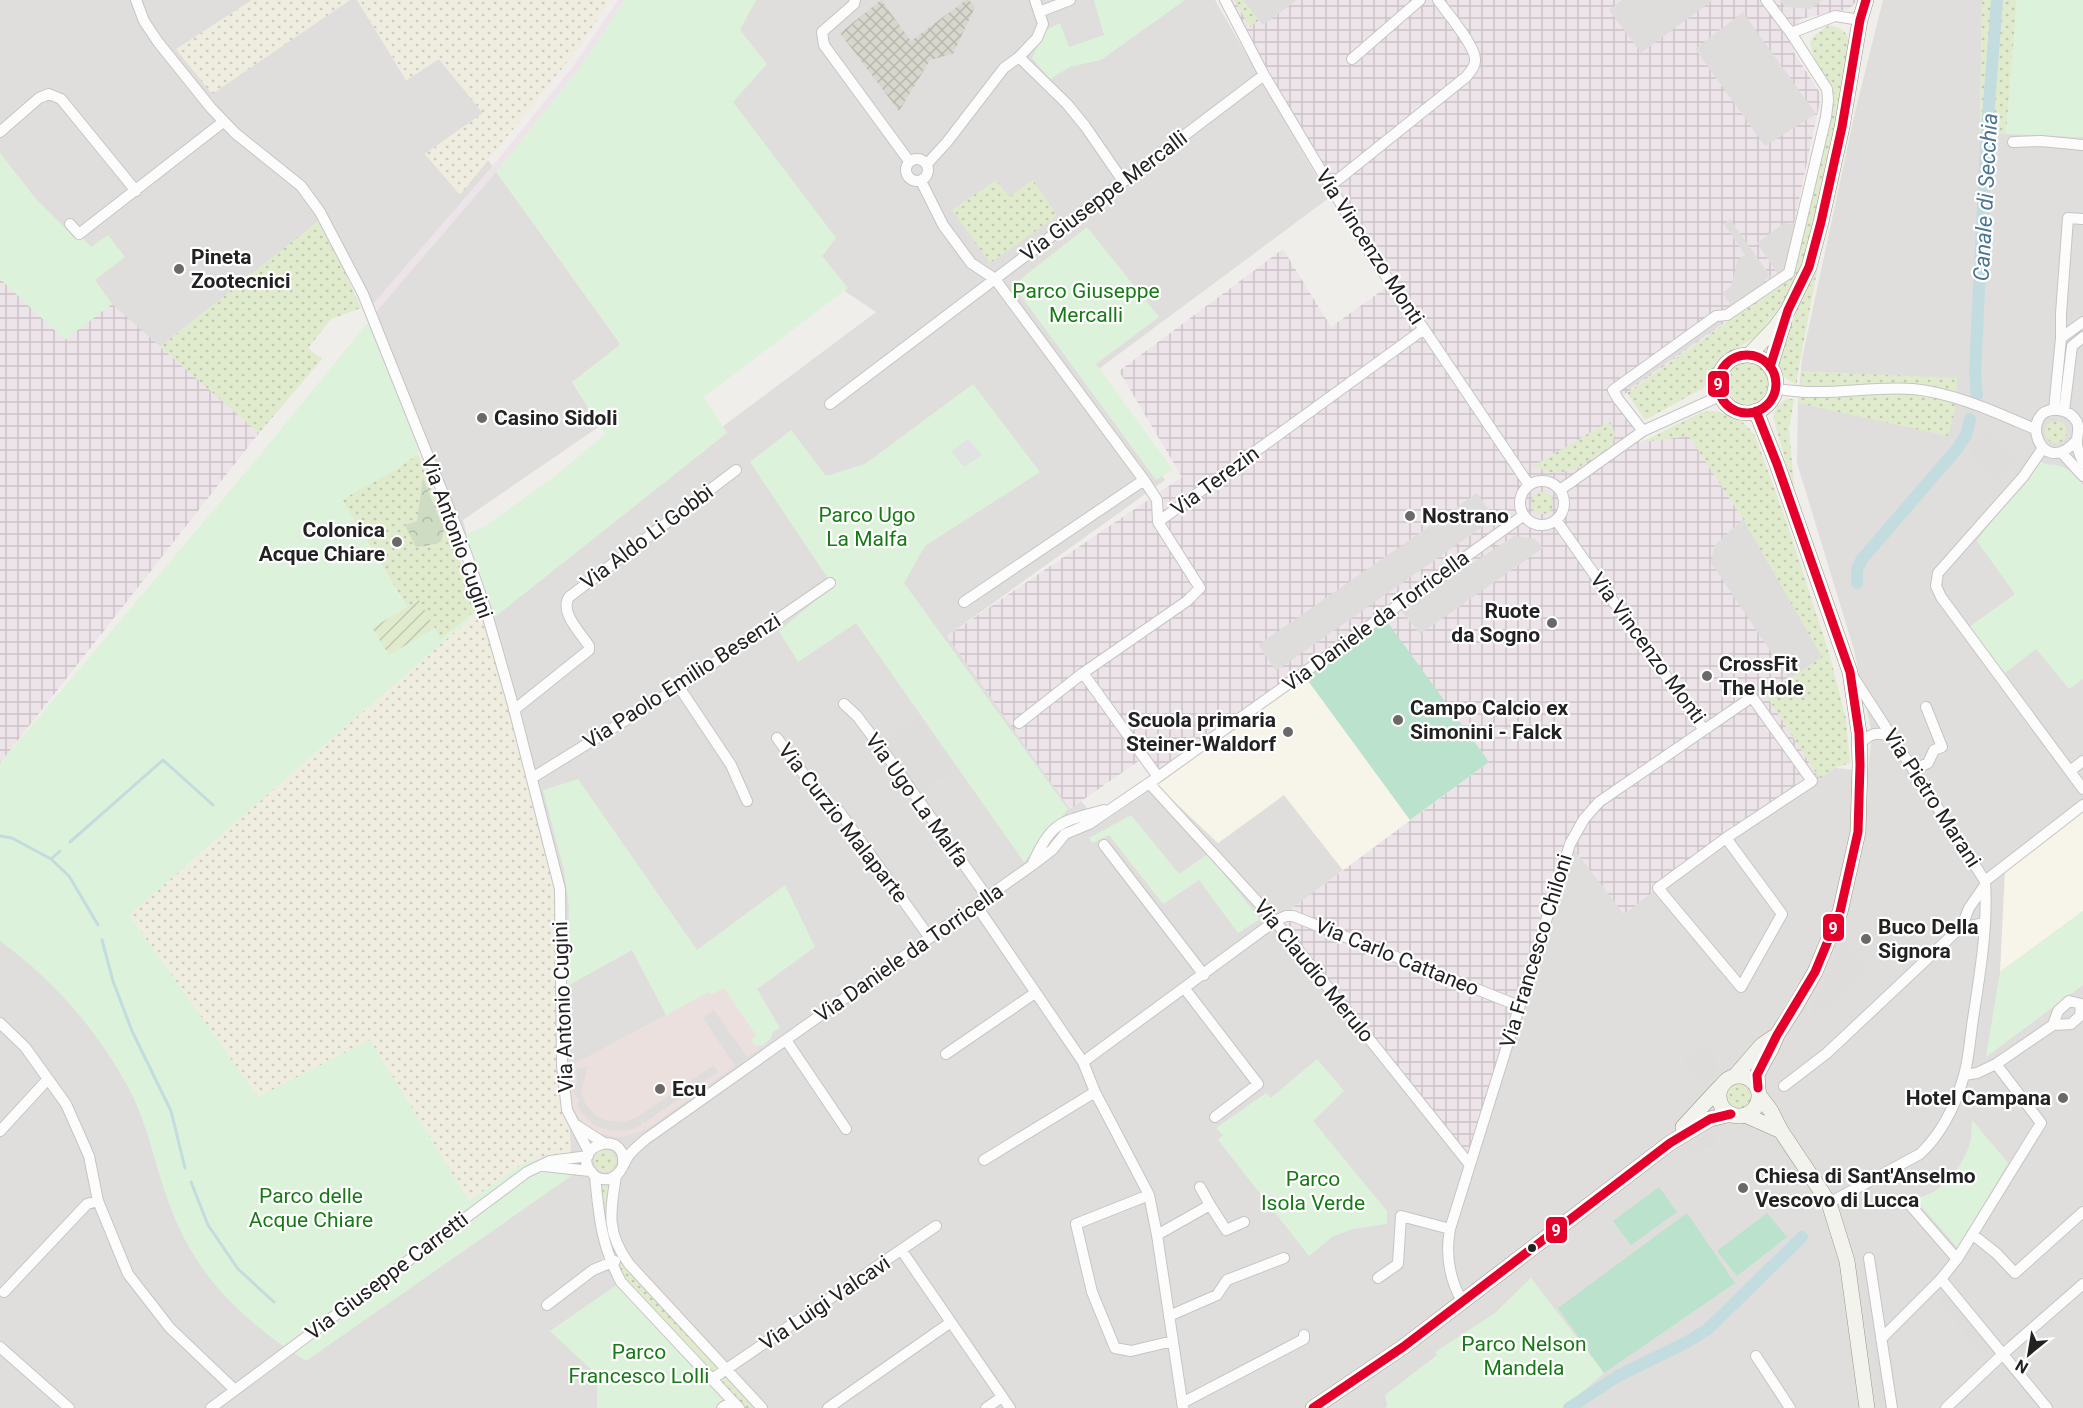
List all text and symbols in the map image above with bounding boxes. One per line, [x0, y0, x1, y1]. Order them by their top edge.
water label: Canale di Secchia [1969, 112, 2002, 282]
street label: Via Giuseppe Mercalli [1016, 126, 1192, 266]
street label: Via Vincenzo Monti [1311, 165, 1429, 329]
place label: Pineta Zootecnici [191, 245, 290, 293]
marker: Pineta Zootecnici [172, 262, 186, 276]
park label: Parco Giuseppe Mercalli [1012, 279, 1160, 327]
line badge: 9 [1707, 370, 1730, 398]
text: 9 [1713, 375, 1723, 394]
place label: Casino Sidoli [494, 406, 617, 430]
marker: Casino Sidoli [475, 411, 489, 425]
street label: Via Terezin [1166, 441, 1264, 521]
street label: Via Antonio Cugini [416, 452, 498, 622]
street label: Via Aldo Li Gobbi [576, 479, 718, 595]
park label: Parco Ugo La Malfa [818, 503, 916, 551]
place label: Nostrano [1422, 504, 1509, 528]
marker: Nostrano [1403, 509, 1417, 523]
place label: Colonica Acque Chiare [259, 518, 385, 566]
marker: Colonica Acque Chiare [390, 535, 404, 549]
street label: Via Daniele da Torricella [1278, 545, 1474, 697]
street label: Via Vincenzo Monti [1585, 568, 1711, 728]
place label: Ruote da Sogno [1451, 599, 1540, 647]
street label: Via Paolo Emilio Besenzi [579, 608, 785, 754]
marker: Ruote da Sogno [1545, 616, 1559, 630]
place label: CrossFit The Hole [1719, 652, 1804, 700]
marker: CrossFit The Hole [1700, 669, 1714, 683]
place label: Campo Calcio ex Simonini - Falck [1410, 696, 1569, 744]
place label: Scuola primaria Steiner-Waldorf [1126, 708, 1276, 756]
marker: Campo Calcio ex Simonini - Falck [1391, 713, 1405, 727]
street label: Via Pietro Marani [1878, 724, 1986, 872]
marker: Scuola primaria Steiner-Waldorf [1281, 725, 1295, 739]
street label: Via Ugo La Malfa [860, 729, 974, 871]
street label: Via Curzio Malaparte [773, 739, 913, 907]
street label: Via Francesco Chiloni [1495, 851, 1577, 1051]
street label: Via Daniele da Torricella [810, 879, 1008, 1027]
street label: Via Claudio Merulo [1249, 895, 1379, 1047]
street label: Via Carlo Cattaneo [1312, 913, 1482, 1001]
line badge: 9 [1822, 913, 1845, 942]
place label: Buco Della Signora [1878, 915, 1979, 963]
text: 9 [1828, 919, 1838, 938]
street label: Via Antonio Cugini [548, 921, 578, 1093]
marker: Buco Della Signora [1859, 932, 1873, 946]
place label: Ecu [672, 1077, 706, 1101]
marker: Ecu [653, 1082, 667, 1096]
place label: Hotel Campana [1906, 1086, 2051, 1110]
marker: Hotel Campana [2056, 1091, 2070, 1105]
place label: Chiesa di Sant'Anselmo Vescovo di Lucca [1755, 1164, 1976, 1212]
park label: Parco Isola Verde [1261, 1167, 1365, 1215]
marker: Chiesa di Sant'Anselmo Vescovo di Lucca [1736, 1181, 1750, 1195]
park label: Parco delle Acque Chiare [249, 1184, 373, 1232]
street label: Via Giuseppe Carretti [301, 1207, 473, 1345]
line badge: 9 [1545, 1216, 1568, 1244]
text: 9 [1551, 1221, 1561, 1240]
unlabelled marker [1526, 1242, 1538, 1254]
street label: Via Luigi Valcavi [755, 1251, 895, 1355]
north arrow [1999, 1324, 2059, 1384]
park label: Parco Nelson Mandela [1461, 1332, 1587, 1380]
park label: Parco Francesco Lolli [569, 1340, 709, 1388]
text: N [2012, 1356, 2031, 1378]

